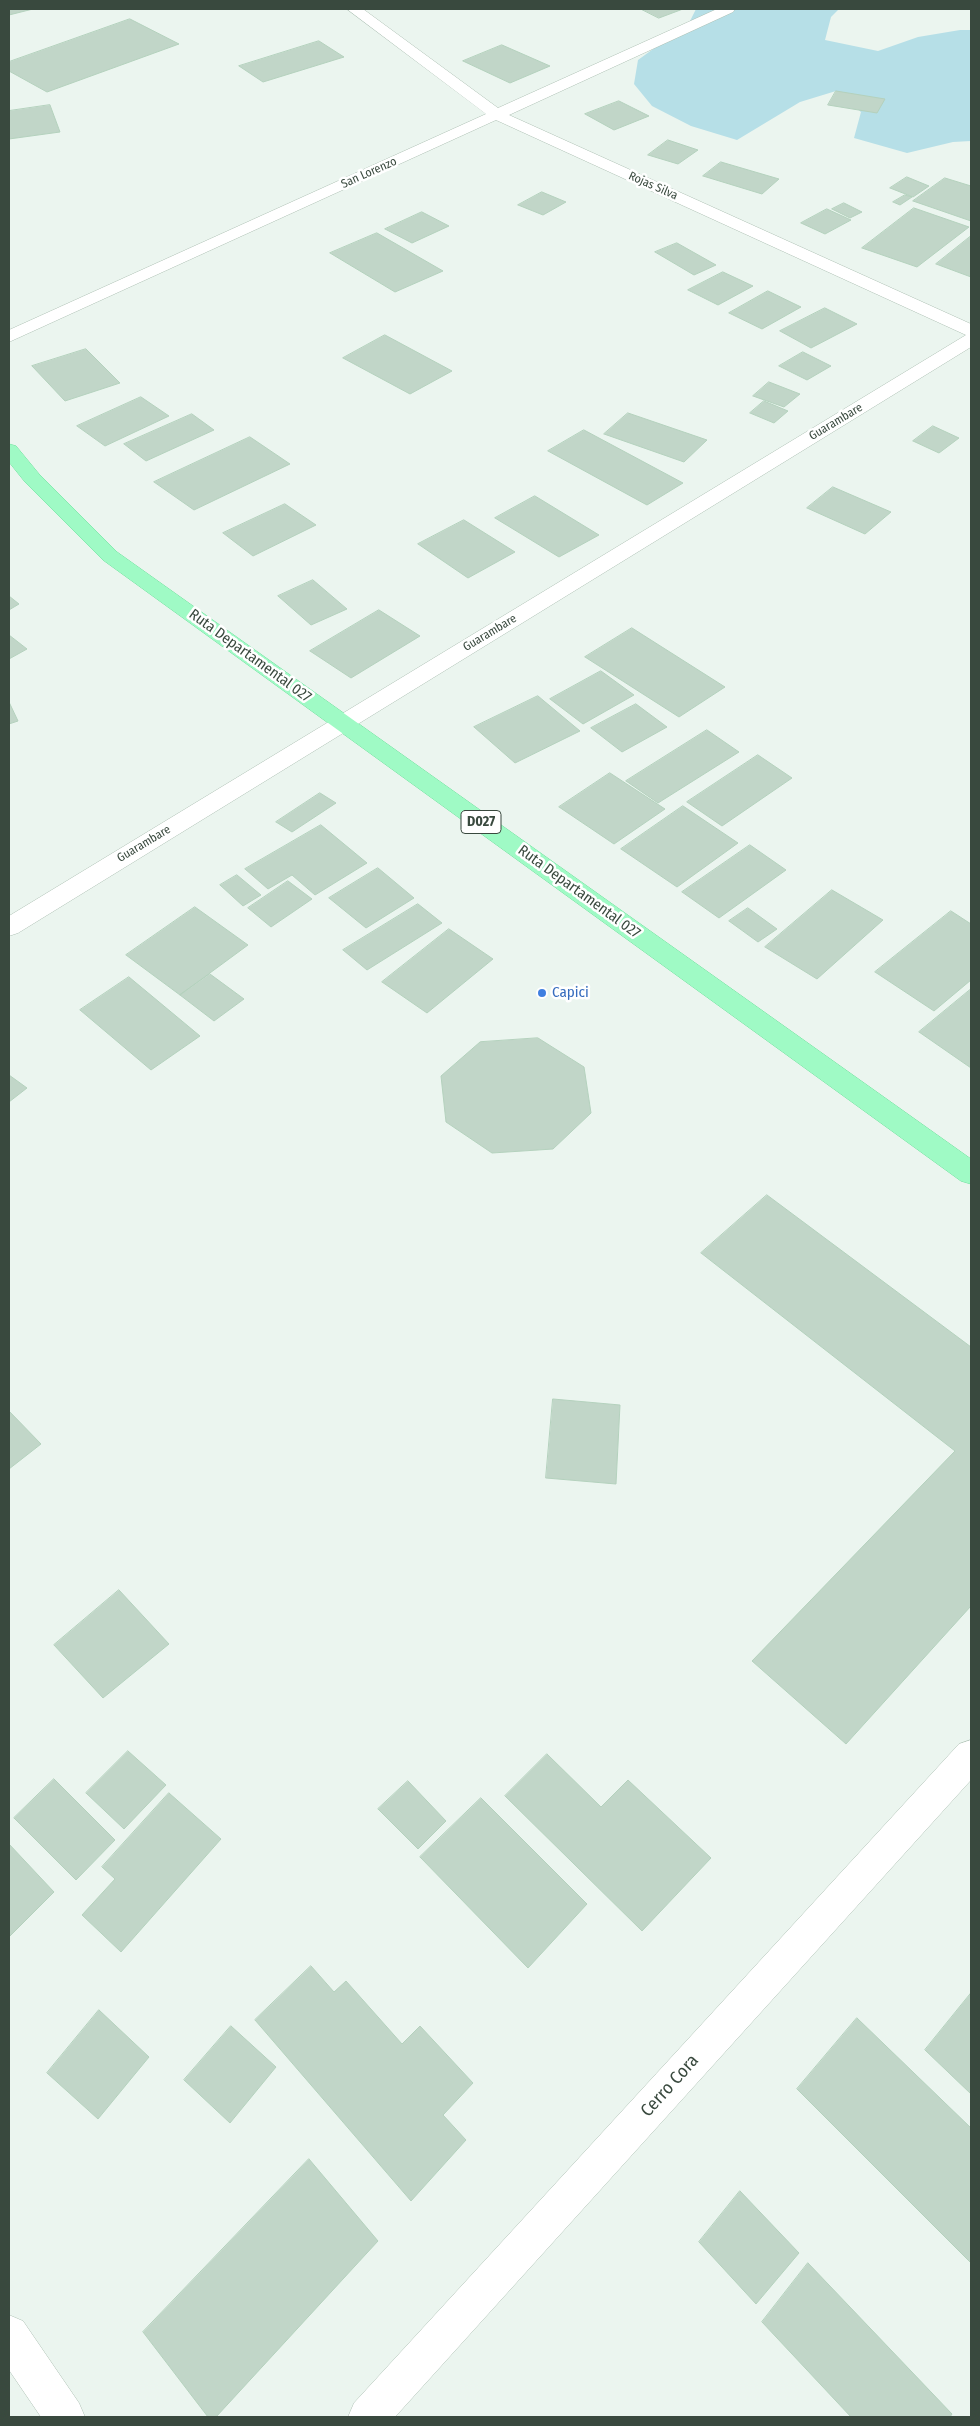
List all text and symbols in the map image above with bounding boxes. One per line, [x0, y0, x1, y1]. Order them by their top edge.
street label: San Lorenzo [339, 154, 399, 192]
street label: Rojas Silva [626, 169, 680, 203]
street label: Guarambare [807, 400, 865, 444]
street label: Ruta Departamental 027 [185, 606, 315, 706]
street label: Guarambare [461, 611, 519, 655]
road number: D027 [461, 810, 501, 834]
street label: Guarambare [115, 822, 173, 866]
street label: Ruta Departamental 027 [514, 842, 644, 942]
place label: Capici [552, 984, 589, 1002]
marker: Capici [536, 987, 548, 999]
street label: Cerro Cora [636, 2050, 704, 2122]

